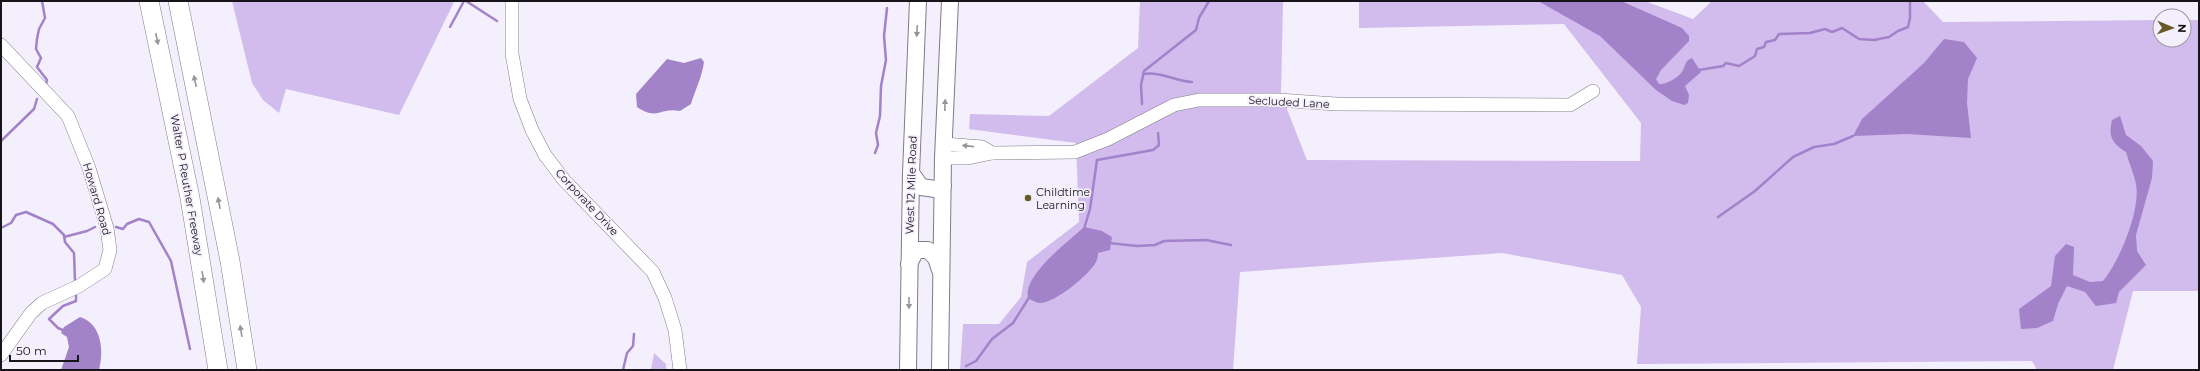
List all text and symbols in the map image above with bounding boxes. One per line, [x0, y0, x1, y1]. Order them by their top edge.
north arrow [2152, 8, 2192, 48]
text: N [2175, 24, 2189, 33]
one-way arrow [914, 25, 920, 38]
one-way arrow [155, 33, 161, 45]
one-way arrow [192, 74, 198, 87]
street label: Secluded Lane [1248, 93, 1330, 111]
one-way arrow [942, 99, 949, 111]
street label: Walter P Reuther Freeway [168, 113, 206, 257]
street label: West 12 Mile Road [902, 135, 920, 235]
one-way arrow [962, 142, 974, 149]
street label: Howard Road [80, 161, 114, 237]
street label: Corporate Drive [552, 166, 622, 239]
place label: Childtime Learning [1036, 185, 1091, 212]
marker: Childtime Learning [1023, 193, 1033, 203]
one-way arrow [216, 197, 222, 209]
one-way arrow [200, 271, 206, 283]
one-way arrow [906, 297, 912, 310]
one-way arrow [238, 325, 244, 338]
scale bar [10, 337, 78, 363]
text: 50 m [16, 343, 47, 358]

